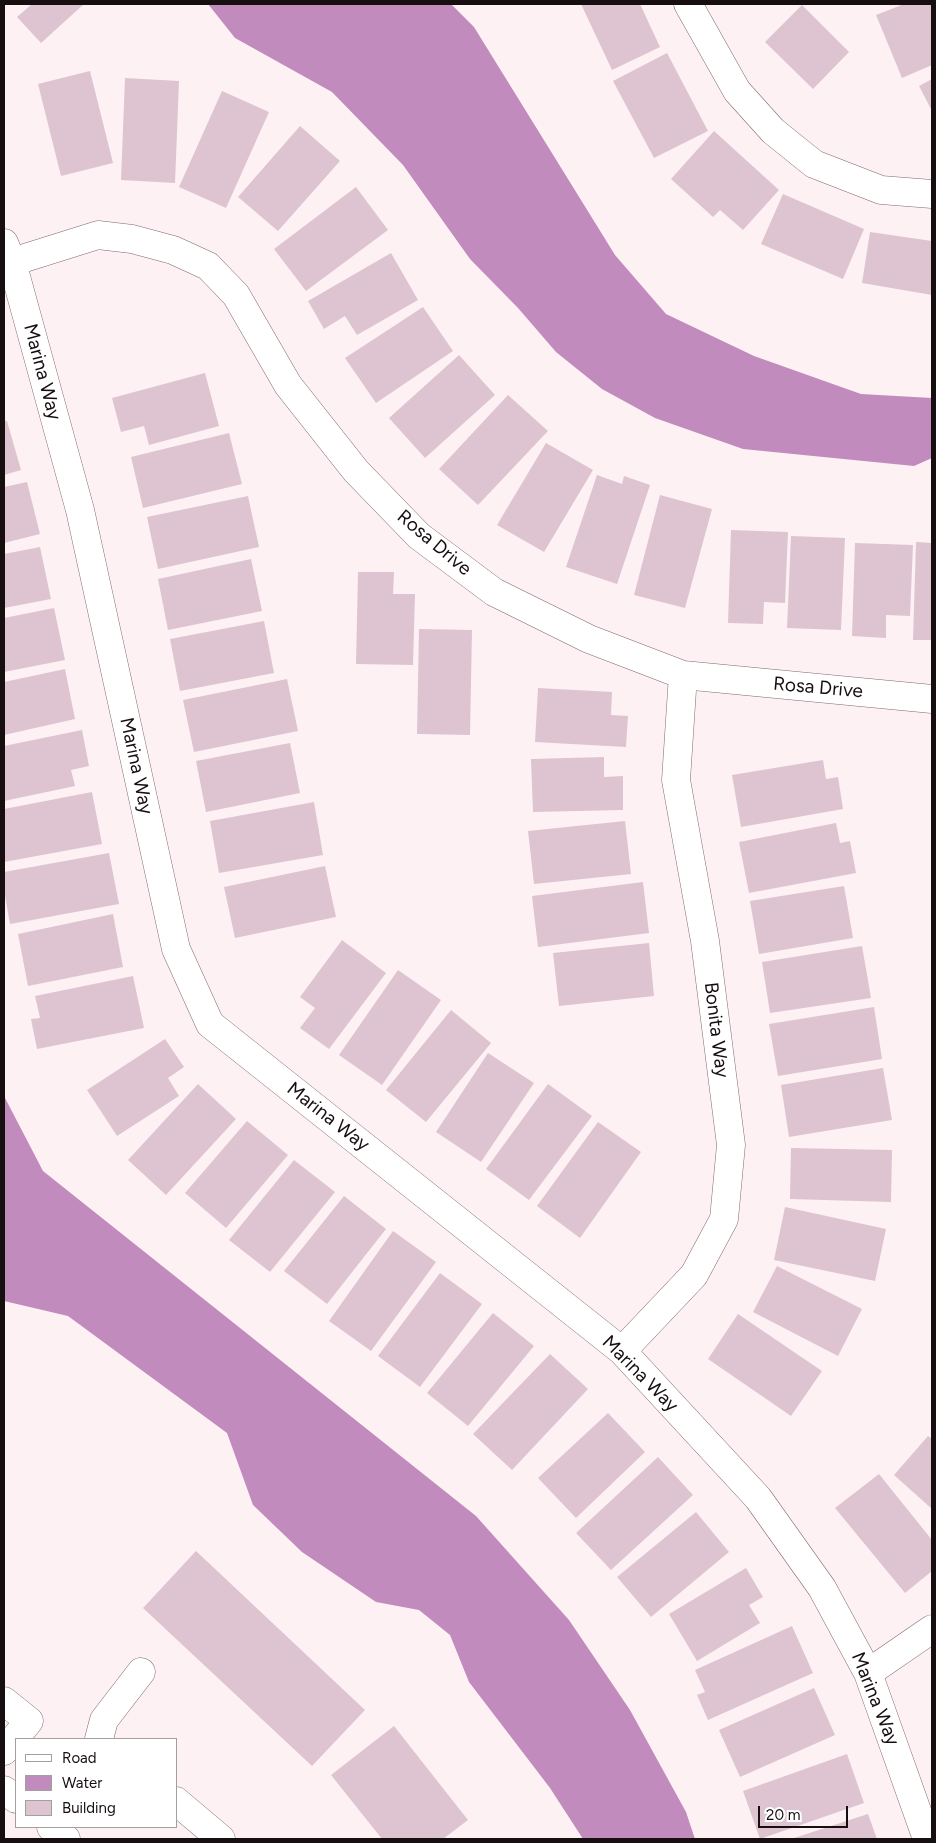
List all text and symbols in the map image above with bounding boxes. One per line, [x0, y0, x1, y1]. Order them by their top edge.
street label: Marina Way [18, 321, 66, 423]
street label: Rosa Drive [392, 505, 476, 581]
street label: Rosa Drive [772, 673, 864, 703]
street label: Marina Way [115, 715, 157, 817]
street label: Bonita Way [699, 981, 733, 1079]
street label: Marina Way [282, 1078, 374, 1156]
street label: Marina Way [597, 1331, 683, 1417]
street label: Marina Way [846, 1649, 904, 1749]
legend [15, 1738, 178, 1828]
text: Road [62, 1749, 97, 1767]
text: Water [62, 1774, 102, 1792]
scale bar [761, 1796, 851, 1828]
text: Building [62, 1799, 116, 1817]
text: 20 m [766, 1806, 800, 1824]

